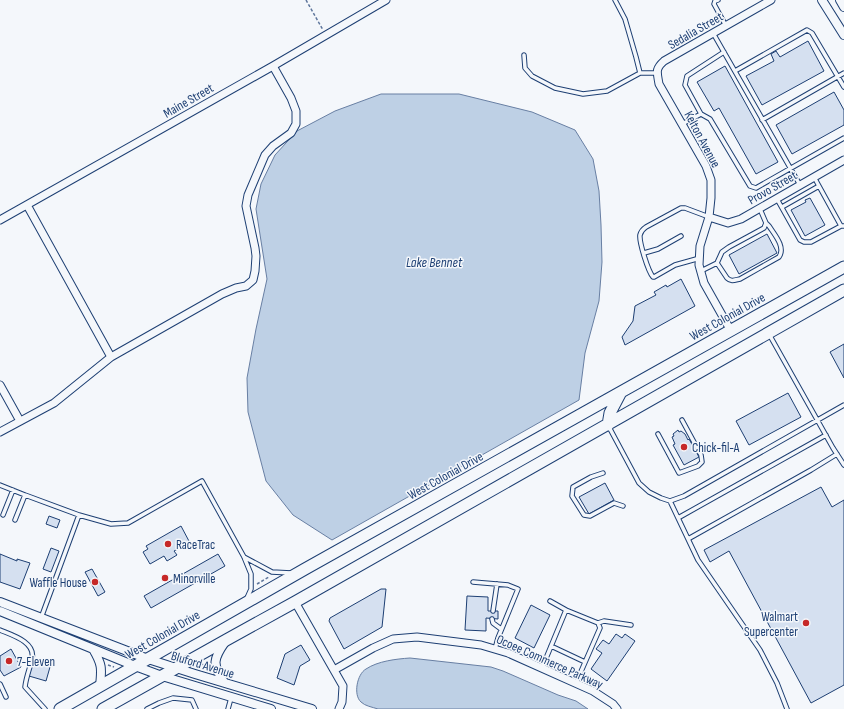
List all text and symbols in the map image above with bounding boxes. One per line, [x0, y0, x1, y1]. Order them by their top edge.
street label: Sedalia Street [665, 9, 726, 53]
street label: Maine Street [160, 80, 217, 122]
street label: Kelton Avenue [681, 108, 724, 171]
street label: Provo Street [745, 167, 800, 208]
water label: Lake Bennet [406, 254, 463, 271]
street label: West Colonial Drive [687, 290, 768, 344]
place label: Chick-fil-A [692, 440, 740, 456]
marker: Chick-fil-A [679, 442, 689, 452]
street label: West Colonial Drive [405, 449, 486, 503]
place label: RaceTrac [176, 537, 215, 553]
marker: RaceTrac [163, 539, 173, 549]
place label: Minorville [173, 571, 215, 587]
marker: Minorville [160, 573, 170, 583]
place label: Waffle House [29, 575, 87, 591]
marker: Waffle House [90, 577, 100, 587]
street label: West Colonial Drive [122, 607, 203, 663]
place label: Walmart Supercenter [744, 609, 798, 640]
marker: Walmart Supercenter [801, 618, 811, 628]
street label: Ocoee Commerce Parkway [494, 631, 605, 693]
street label: Bluford Avenue [169, 648, 236, 682]
place label: 7-Eleven [17, 654, 55, 670]
marker: 7-Eleven [4, 656, 14, 666]

